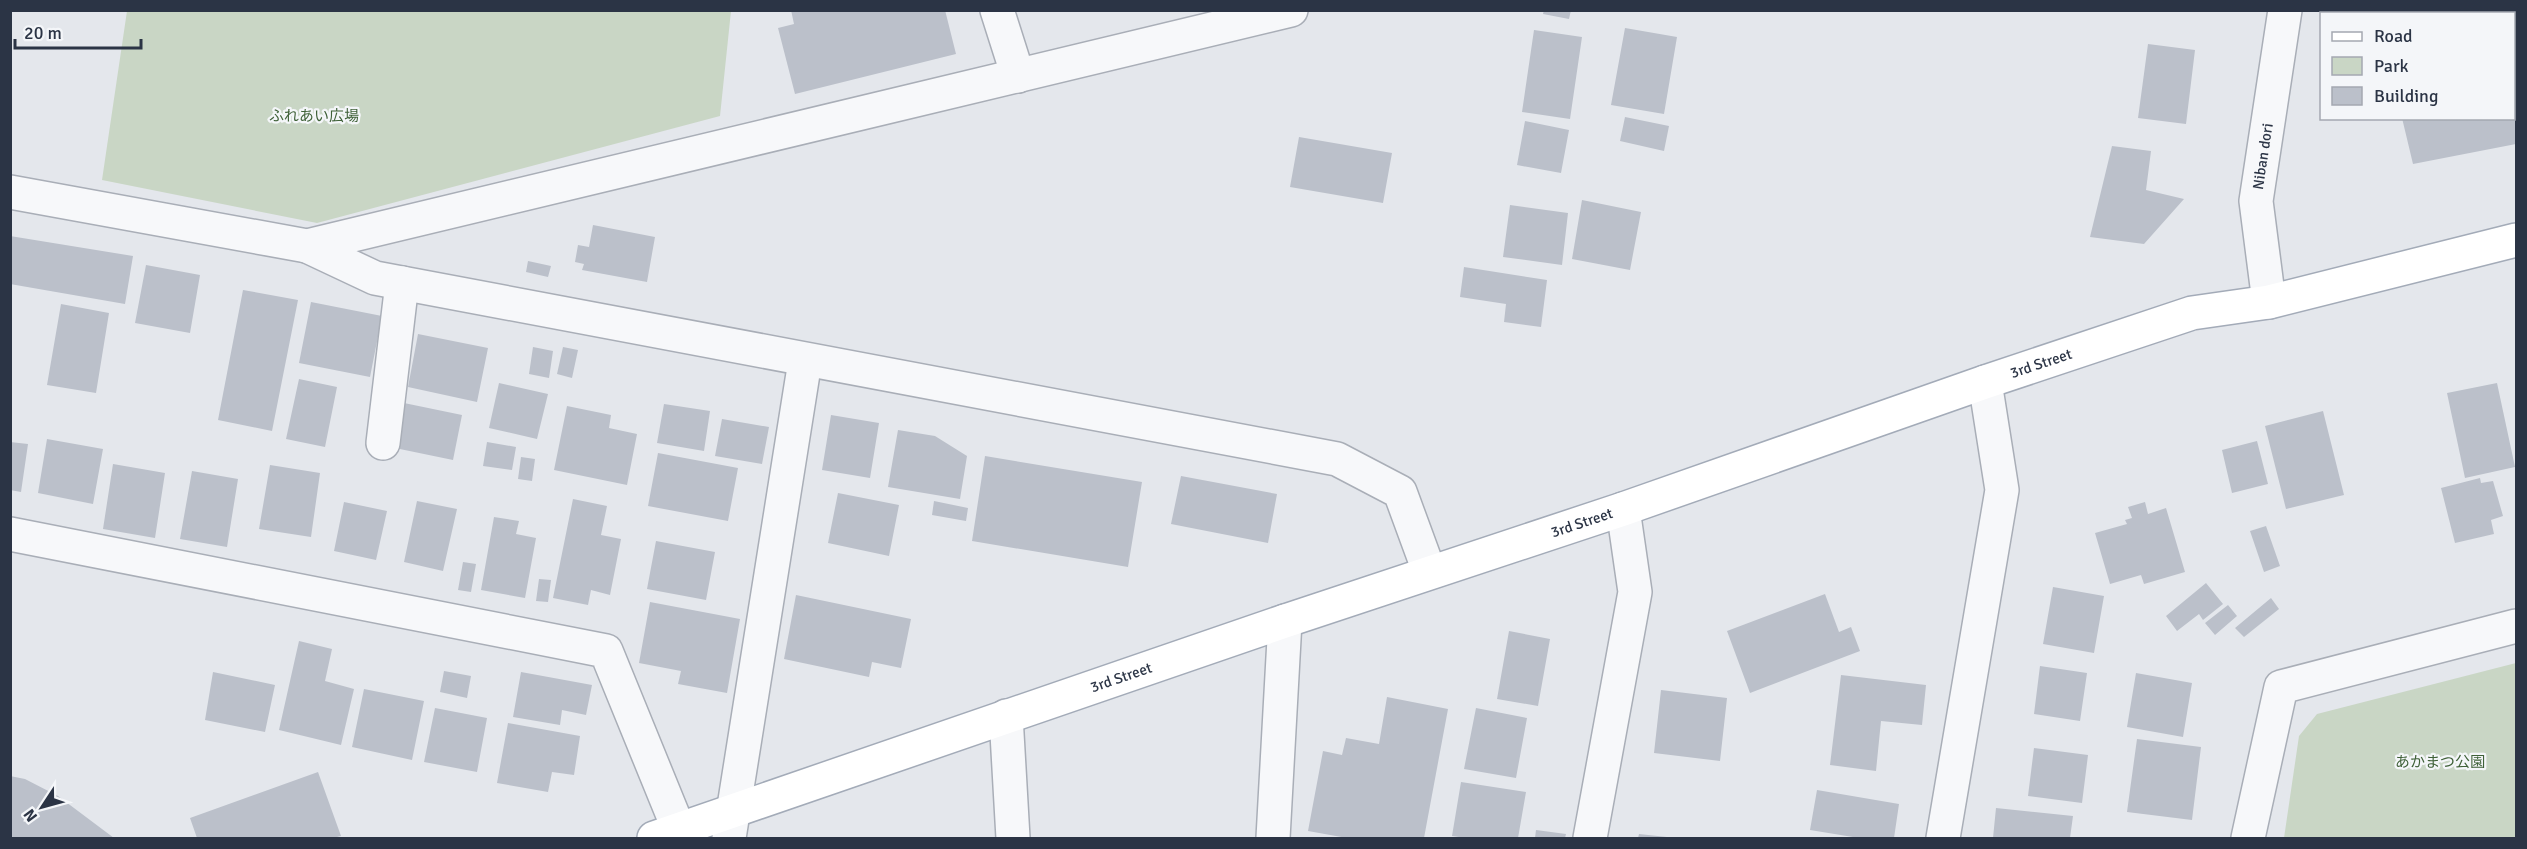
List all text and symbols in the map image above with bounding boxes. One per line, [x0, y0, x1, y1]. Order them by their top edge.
scale bar [15, 12, 141, 50]
legend [2320, 12, 2515, 120]
text: 20 m [24, 22, 62, 44]
text: Road [2374, 25, 2413, 47]
text: Park [2374, 55, 2409, 77]
text: Building [2374, 85, 2438, 107]
park label: ふれあい広場 [269, 107, 359, 125]
street label: Niban dori [2249, 122, 2277, 191]
street label: 3rd Street [2008, 345, 2074, 382]
street label: 3rd Street [1549, 504, 1615, 541]
street label: 3rd Street [1088, 658, 1154, 696]
park label: あかまつ公園 [2395, 753, 2485, 771]
north arrow [12, 777, 72, 837]
text: N [19, 805, 42, 826]

